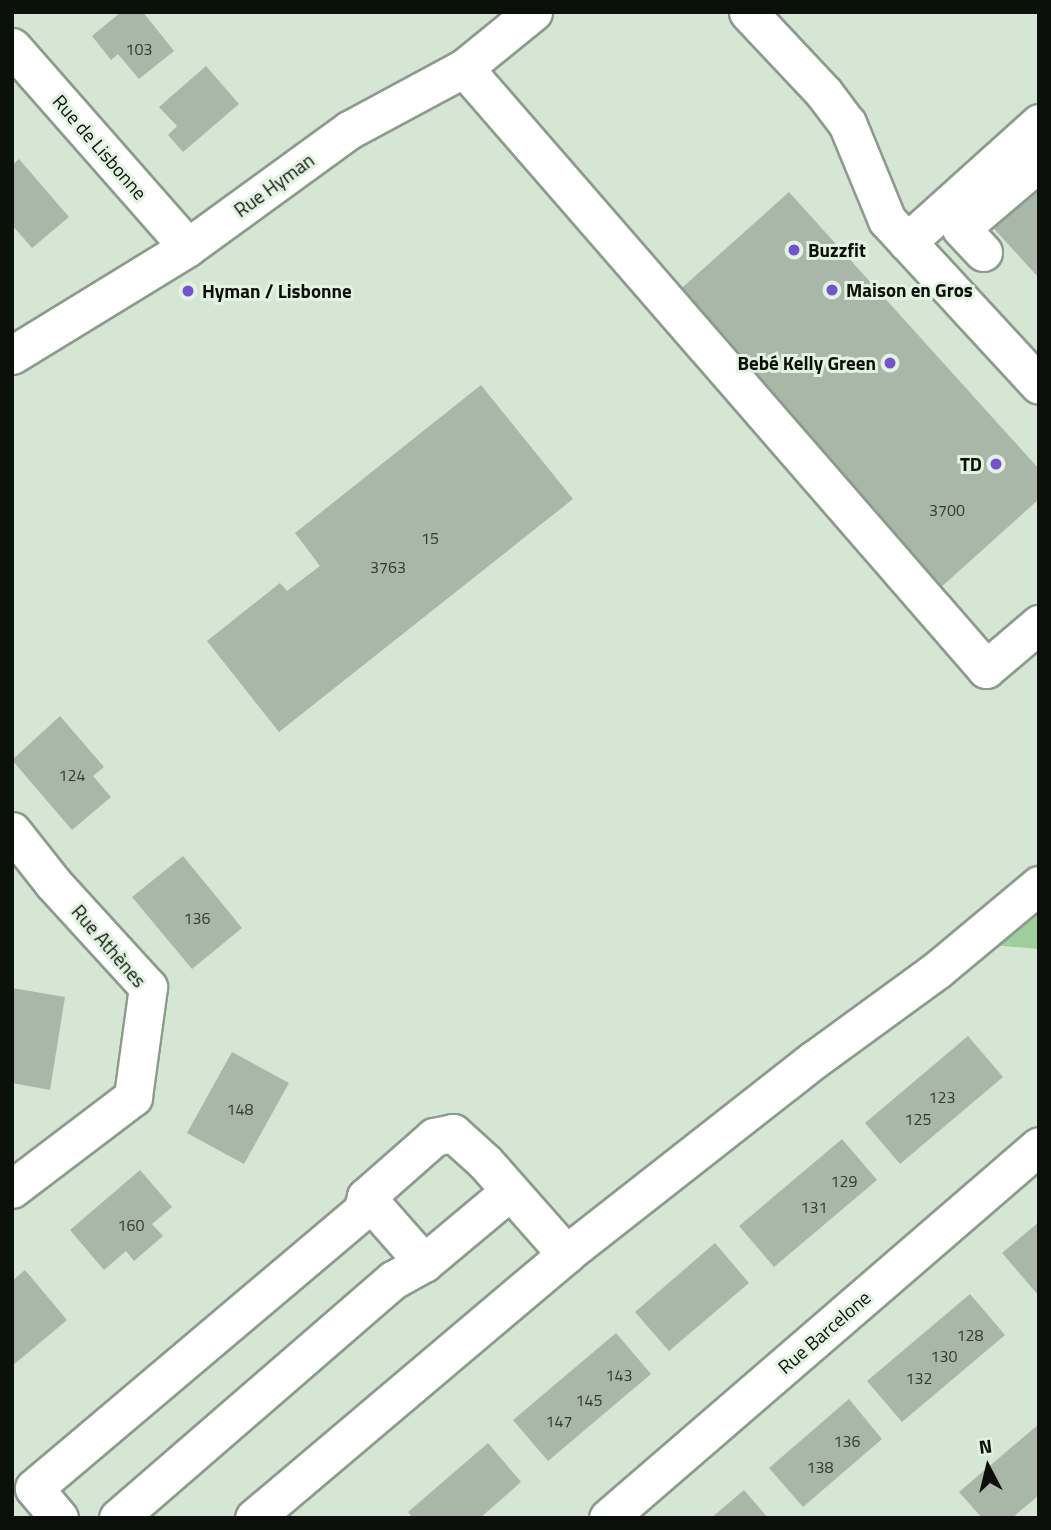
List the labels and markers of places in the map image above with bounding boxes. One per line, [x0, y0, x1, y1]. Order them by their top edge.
place label: Buzzfit [808, 239, 866, 261]
marker: Buzzfit [786, 242, 802, 258]
place label: Maison en Gros [846, 279, 973, 301]
place label: Hyman / Lisbonne [202, 280, 352, 302]
marker: Maison en Gros [824, 282, 840, 298]
marker: Hyman / Lisbonne [180, 283, 196, 299]
place label: Bebé Kelly Green [737, 352, 876, 374]
marker: Bebé Kelly Green [882, 355, 898, 371]
place label: TD [960, 453, 982, 475]
marker: TD [988, 456, 1004, 472]

